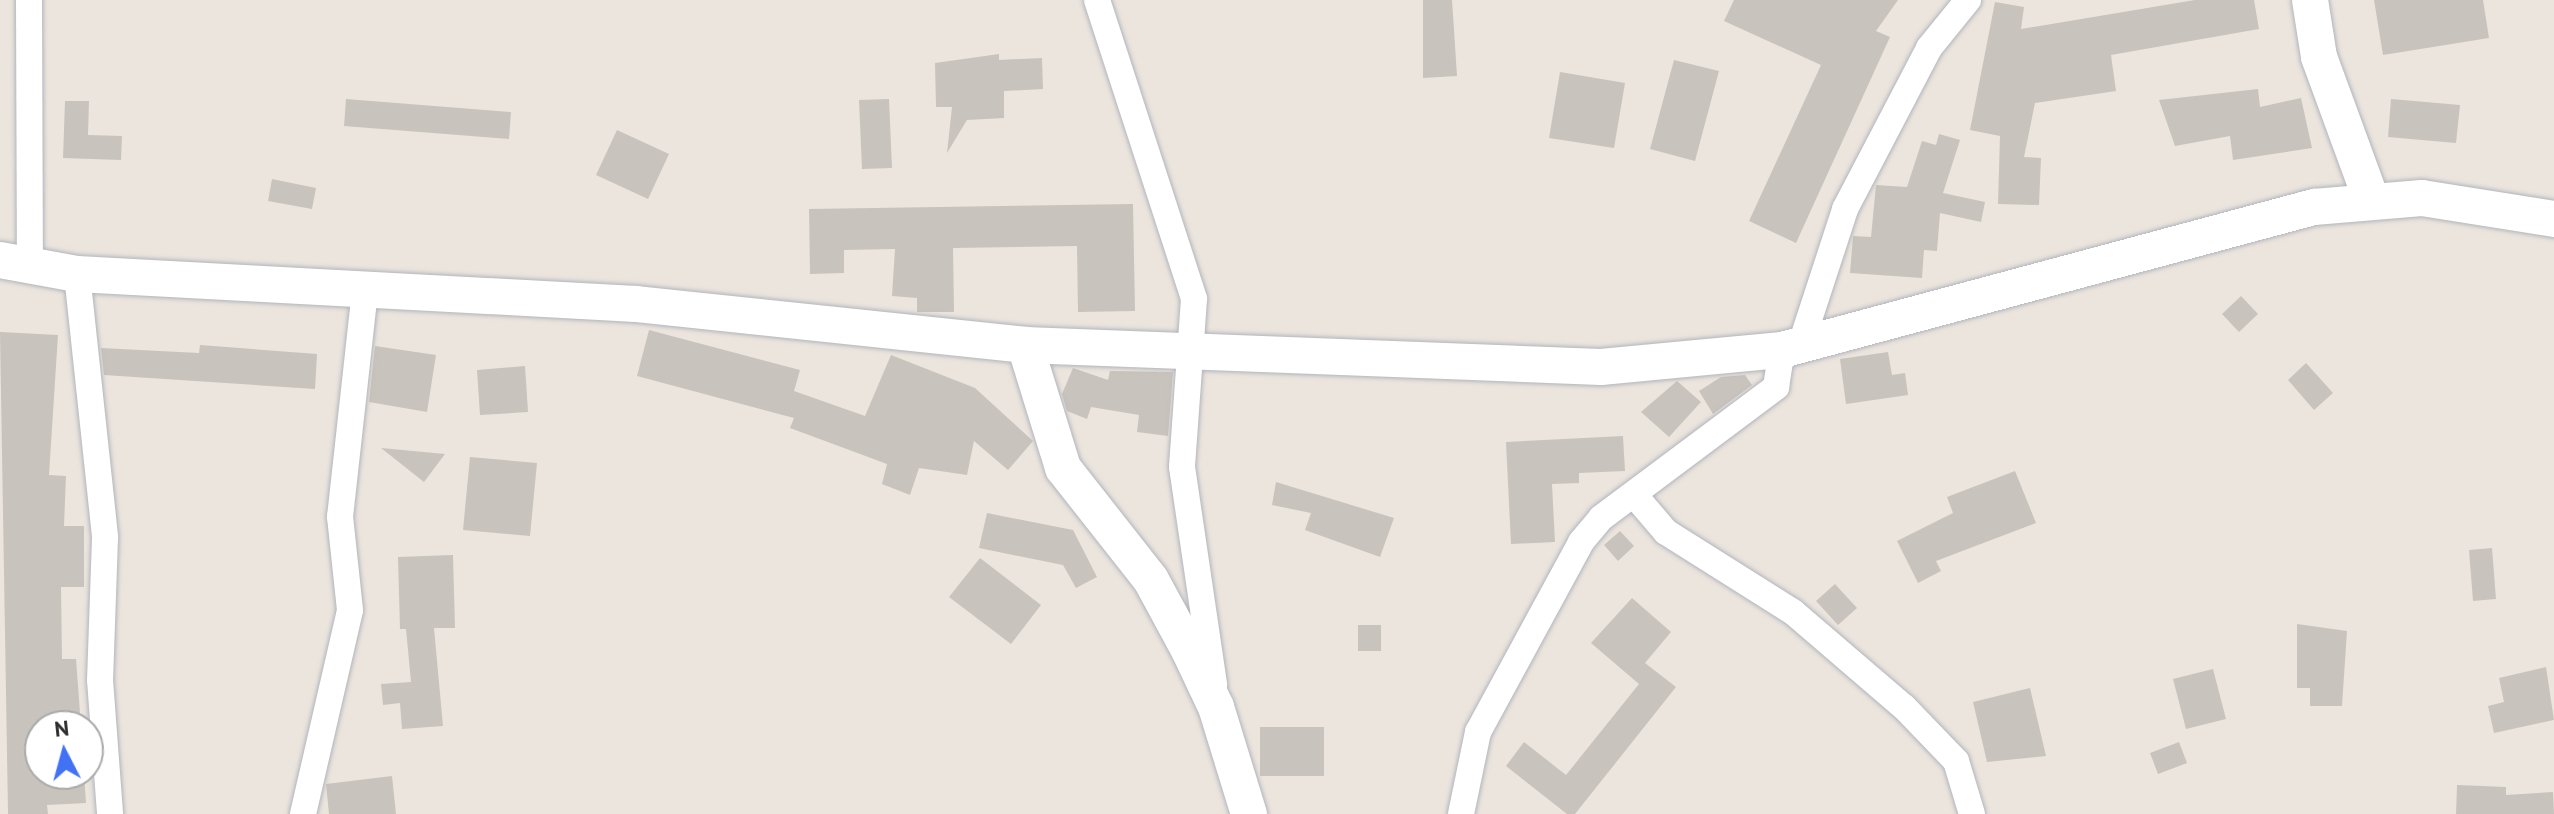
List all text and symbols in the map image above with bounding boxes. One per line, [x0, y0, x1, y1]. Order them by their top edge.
north arrow [24, 710, 104, 790]
text: N [53, 713, 70, 743]

